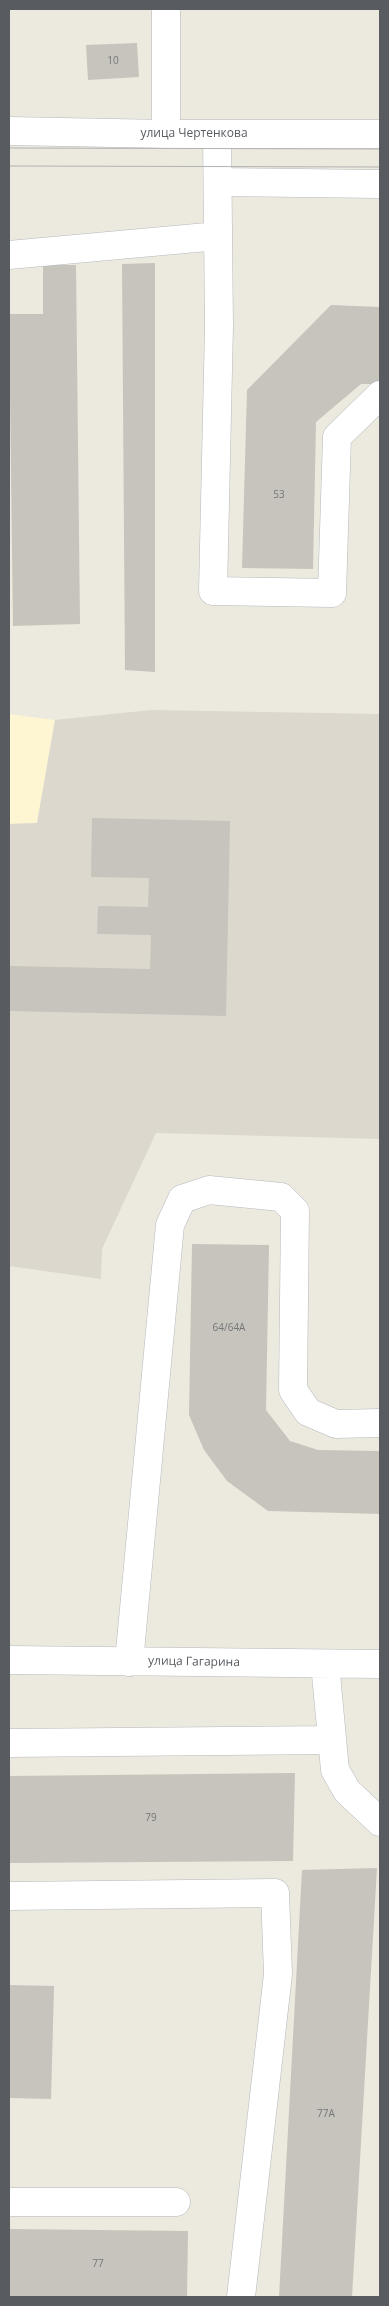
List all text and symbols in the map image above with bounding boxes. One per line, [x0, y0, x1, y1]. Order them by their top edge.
house number: 10 [107, 55, 119, 67]
street label: улица Чертенкова [140, 127, 248, 141]
house number: 53 [273, 489, 285, 501]
house number: 64/64А [213, 1322, 245, 1334]
street label: улица Гагарина [148, 1654, 240, 1670]
house number: 79 [145, 1812, 157, 1824]
house number: 77А [317, 2108, 335, 2120]
house number: 77 [92, 2258, 104, 2270]

